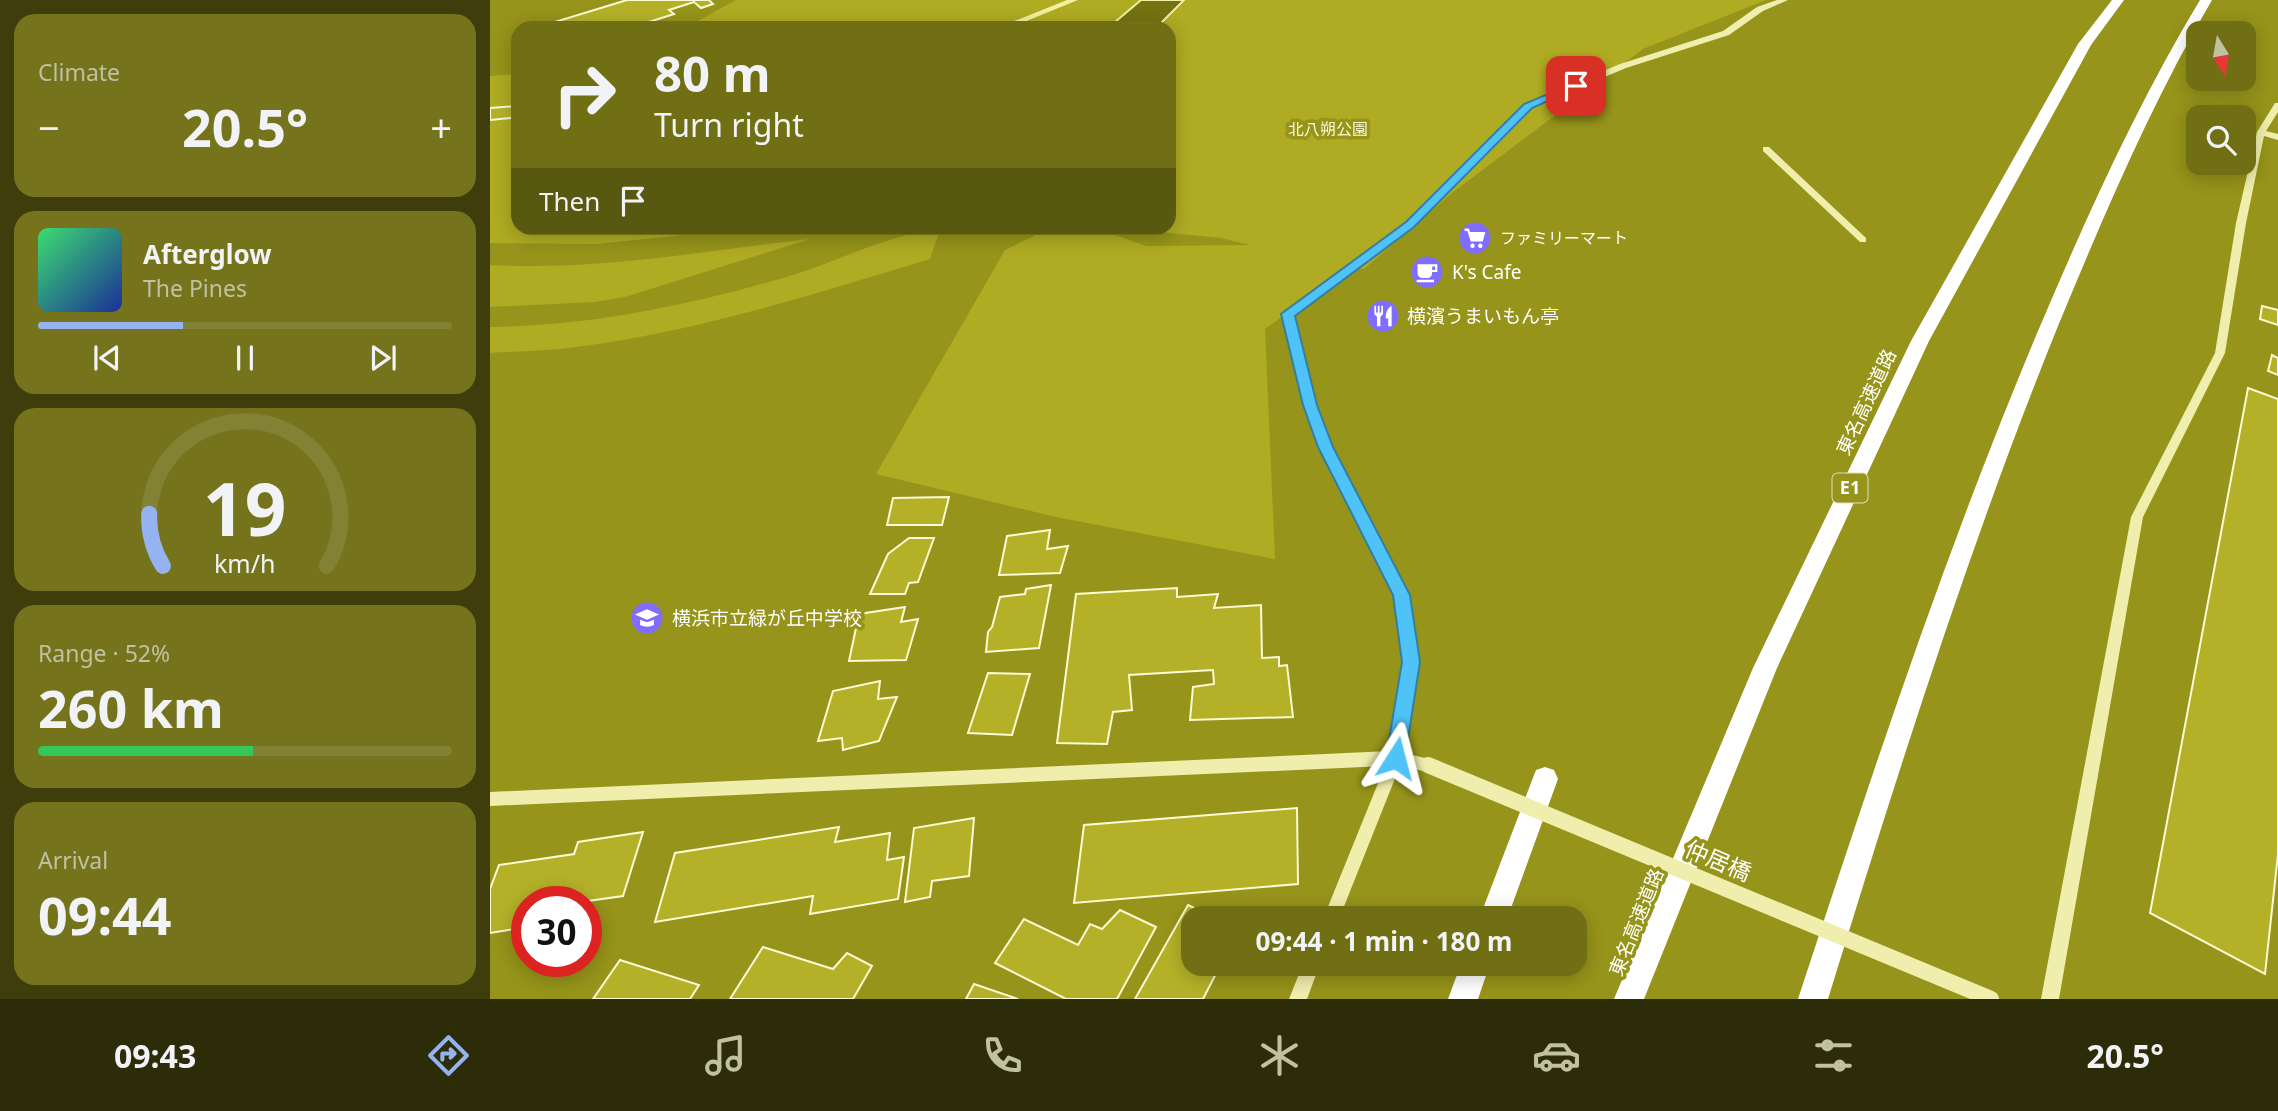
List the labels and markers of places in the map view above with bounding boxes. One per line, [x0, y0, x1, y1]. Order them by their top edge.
pin [1546, 56, 1606, 116]
supermarket icon: ファミリーマート [1456, 219, 1494, 257]
place label: ファミリーマート [1500, 227, 1628, 249]
cafe icon: K's Cafe [1408, 253, 1446, 291]
place label: K's Cafe [1452, 259, 1521, 285]
restaurant icon: 横濱うまいもん亭 [1364, 297, 1402, 335]
place label: 横濱うまいもん亭 [1407, 303, 1559, 329]
school or university icon: 横浜市立緑が丘中学校 [628, 599, 666, 637]
place label: 横浜市立緑が丘中学校 [672, 605, 862, 631]

